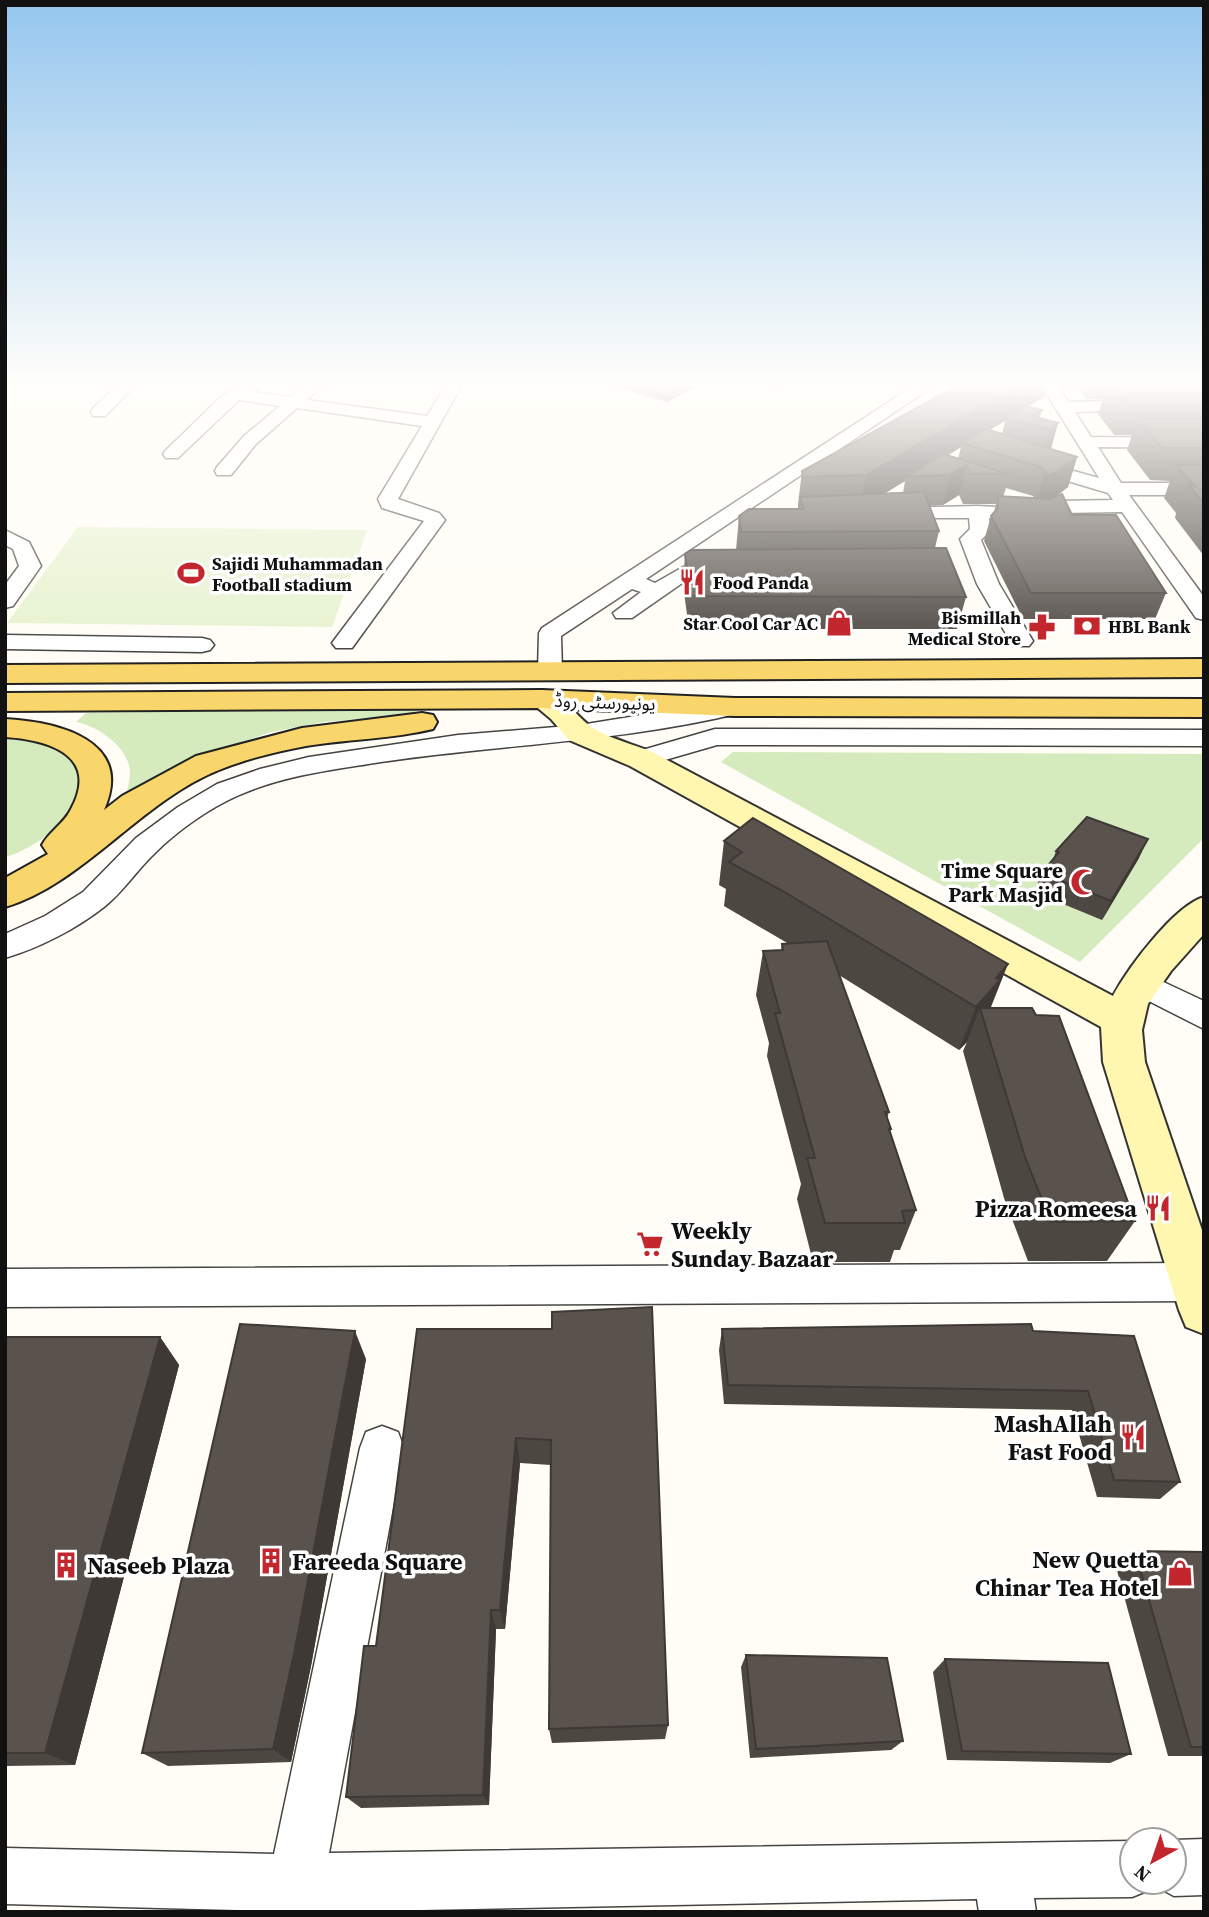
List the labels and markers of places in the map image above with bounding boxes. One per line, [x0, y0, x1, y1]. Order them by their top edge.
place label: Sajidi Muhammadan Football stadium [212, 551, 383, 597]
sports icon: Sajidi Muhammadan Football stadium [176, 558, 206, 588]
restaurant icon: Food Panda [677, 567, 707, 597]
place label: Food Panda [713, 570, 809, 595]
place label: Bismillah Medical Store [908, 605, 1021, 651]
shop icon: Star Cool Car AC [824, 608, 854, 638]
place label: Star Cool Car AC [683, 611, 818, 636]
bank icon: HBL Bank [1072, 611, 1102, 641]
pharmacy icon: Bismillah Medical Store [1027, 612, 1057, 642]
place label: HBL Bank [1108, 614, 1191, 639]
place label: Time Square Park Masjid [941, 856, 1064, 909]
mosque icon: Time Square Park Masjid [1069, 867, 1099, 897]
place label: Pizza Romeesa [975, 1192, 1137, 1225]
restaurant icon: Pizza Romeesa [1143, 1193, 1173, 1223]
place label: Weekly Sunday Bazaar [671, 1214, 834, 1275]
supermarket icon: Weekly Sunday Bazaar [635, 1229, 665, 1259]
place label: MashAllah Fast Food [994, 1407, 1112, 1468]
restaurant icon: MashAllah Fast Food [1118, 1422, 1148, 1452]
place label: New Quetta Chinar Tea Hotel [975, 1543, 1159, 1604]
place label: Fareeda Square [292, 1545, 462, 1578]
building icon: Fareeda Square [256, 1546, 286, 1576]
place label: Naseeb Plaza [87, 1549, 230, 1582]
building icon: Naseeb Plaza [51, 1550, 81, 1580]
shop icon: New Quetta Chinar Tea Hotel [1165, 1558, 1195, 1588]

